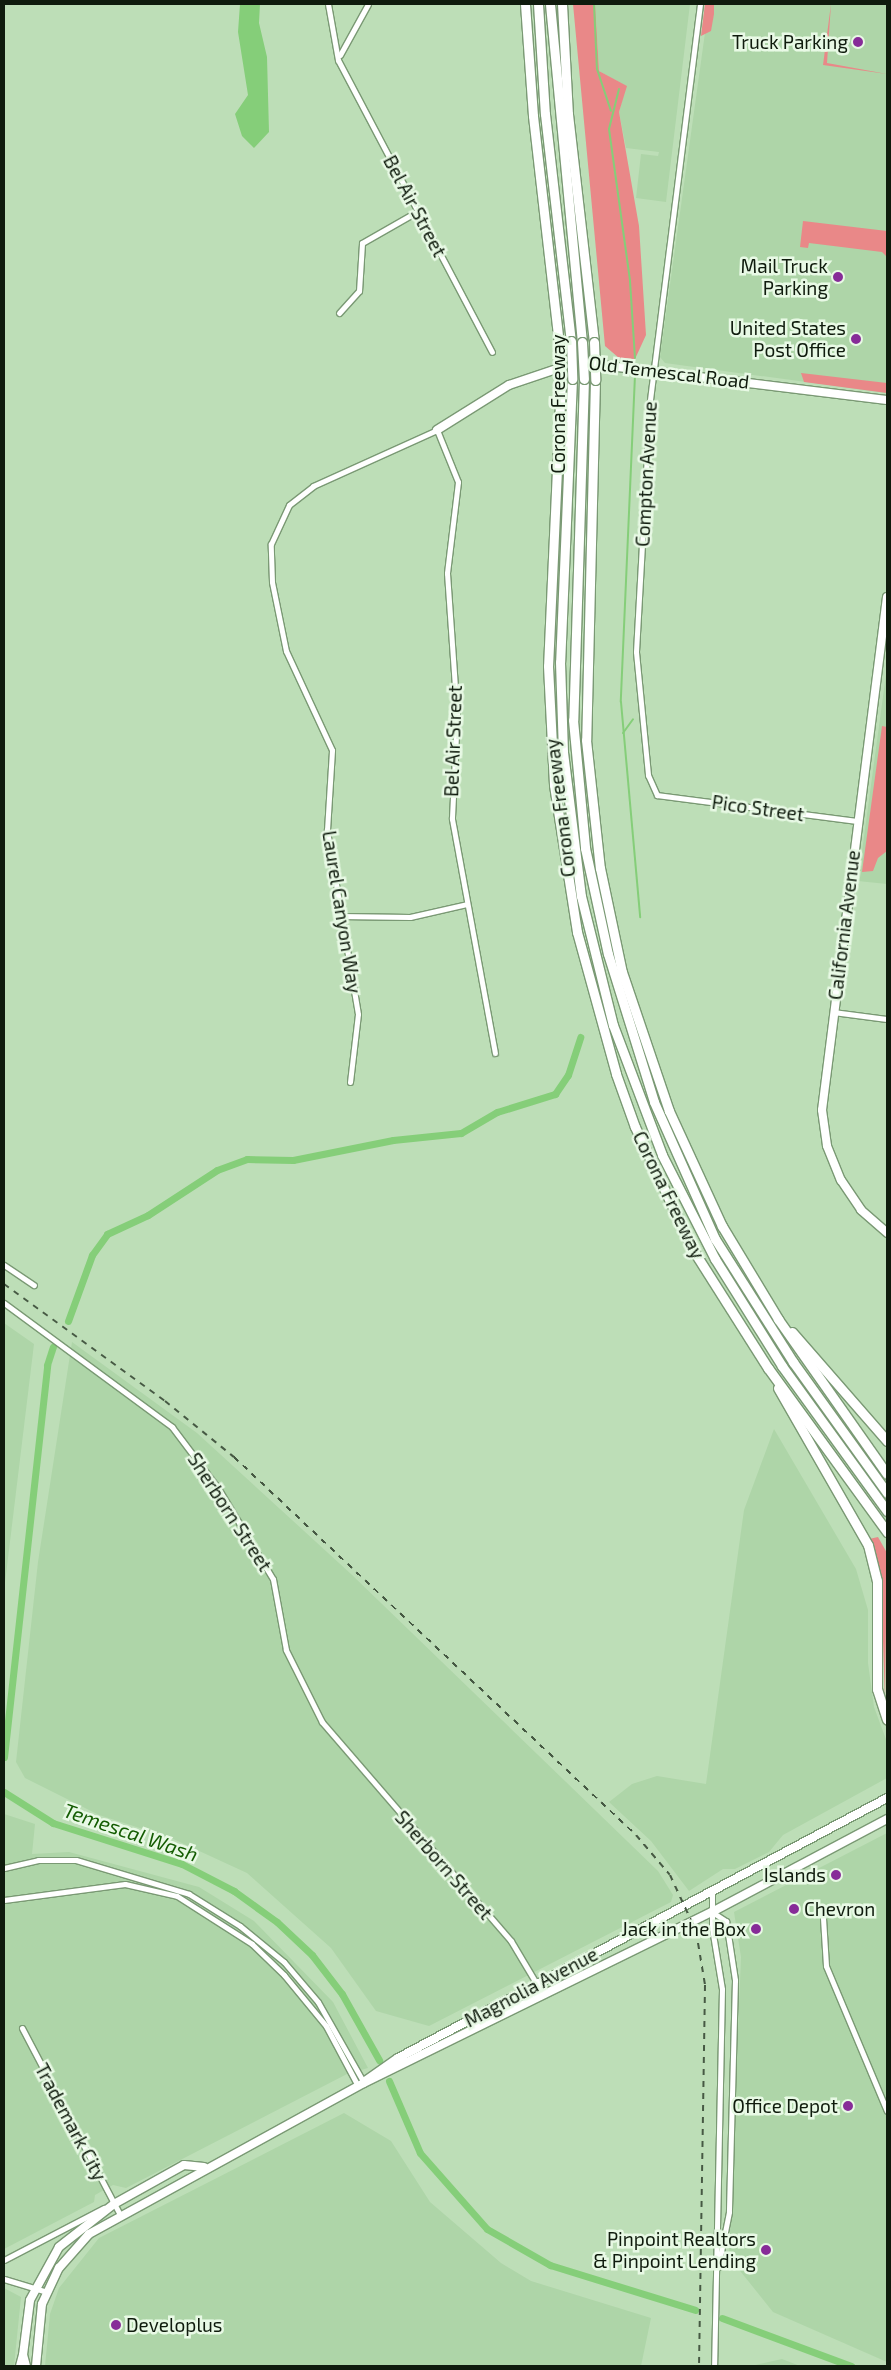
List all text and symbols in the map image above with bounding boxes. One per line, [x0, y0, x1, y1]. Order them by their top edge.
place label: Truck Parking [732, 31, 848, 53]
marker: Truck Parking [852, 36, 864, 48]
street label: Bel Air Street [378, 151, 452, 261]
place label: Mail Truck Parking [740, 255, 828, 299]
marker: Mail Truck Parking [832, 271, 844, 283]
place label: United States Post Office [730, 317, 846, 361]
marker: United States Post Office [850, 333, 862, 345]
street label: Corona Freeway [547, 334, 569, 474]
street label: Old Temescal Road [587, 351, 751, 393]
street label: Compton Avenue [631, 400, 661, 548]
street label: Bel Air Street [440, 684, 466, 798]
street label: Corona Freeway [540, 737, 580, 879]
street label: Pico Street [710, 790, 806, 826]
street label: Laurel Canyon Way [318, 829, 366, 995]
street label: California Avenue [823, 849, 865, 1001]
street label: Corona Freeway [628, 1127, 710, 1263]
street label: Sherborn Street [183, 1448, 277, 1576]
water label: Temescal Wash [60, 1798, 202, 1866]
street label: Sherborn Street [391, 1806, 497, 1924]
place label: Islands [764, 1864, 826, 1886]
marker: Islands [830, 1869, 842, 1881]
place label: Chevron [804, 1898, 875, 1920]
marker: Chevron [788, 1903, 800, 1915]
place label: Jack in the Box [621, 1918, 746, 1940]
marker: Jack in the Box [750, 1923, 762, 1935]
street label: Magnolia Avenue [460, 1942, 602, 2032]
street label: Trademark City [30, 2059, 112, 2185]
place label: Office Depot [732, 2095, 838, 2117]
marker: Office Depot [842, 2100, 854, 2112]
place label: Pinpoint Realtors & Pinpoint Lending [593, 2228, 756, 2272]
marker: Pinpoint Realtors & Pinpoint Lending [760, 2244, 772, 2256]
place label: Developlus [126, 2314, 223, 2336]
marker: Developlus [110, 2319, 122, 2331]

